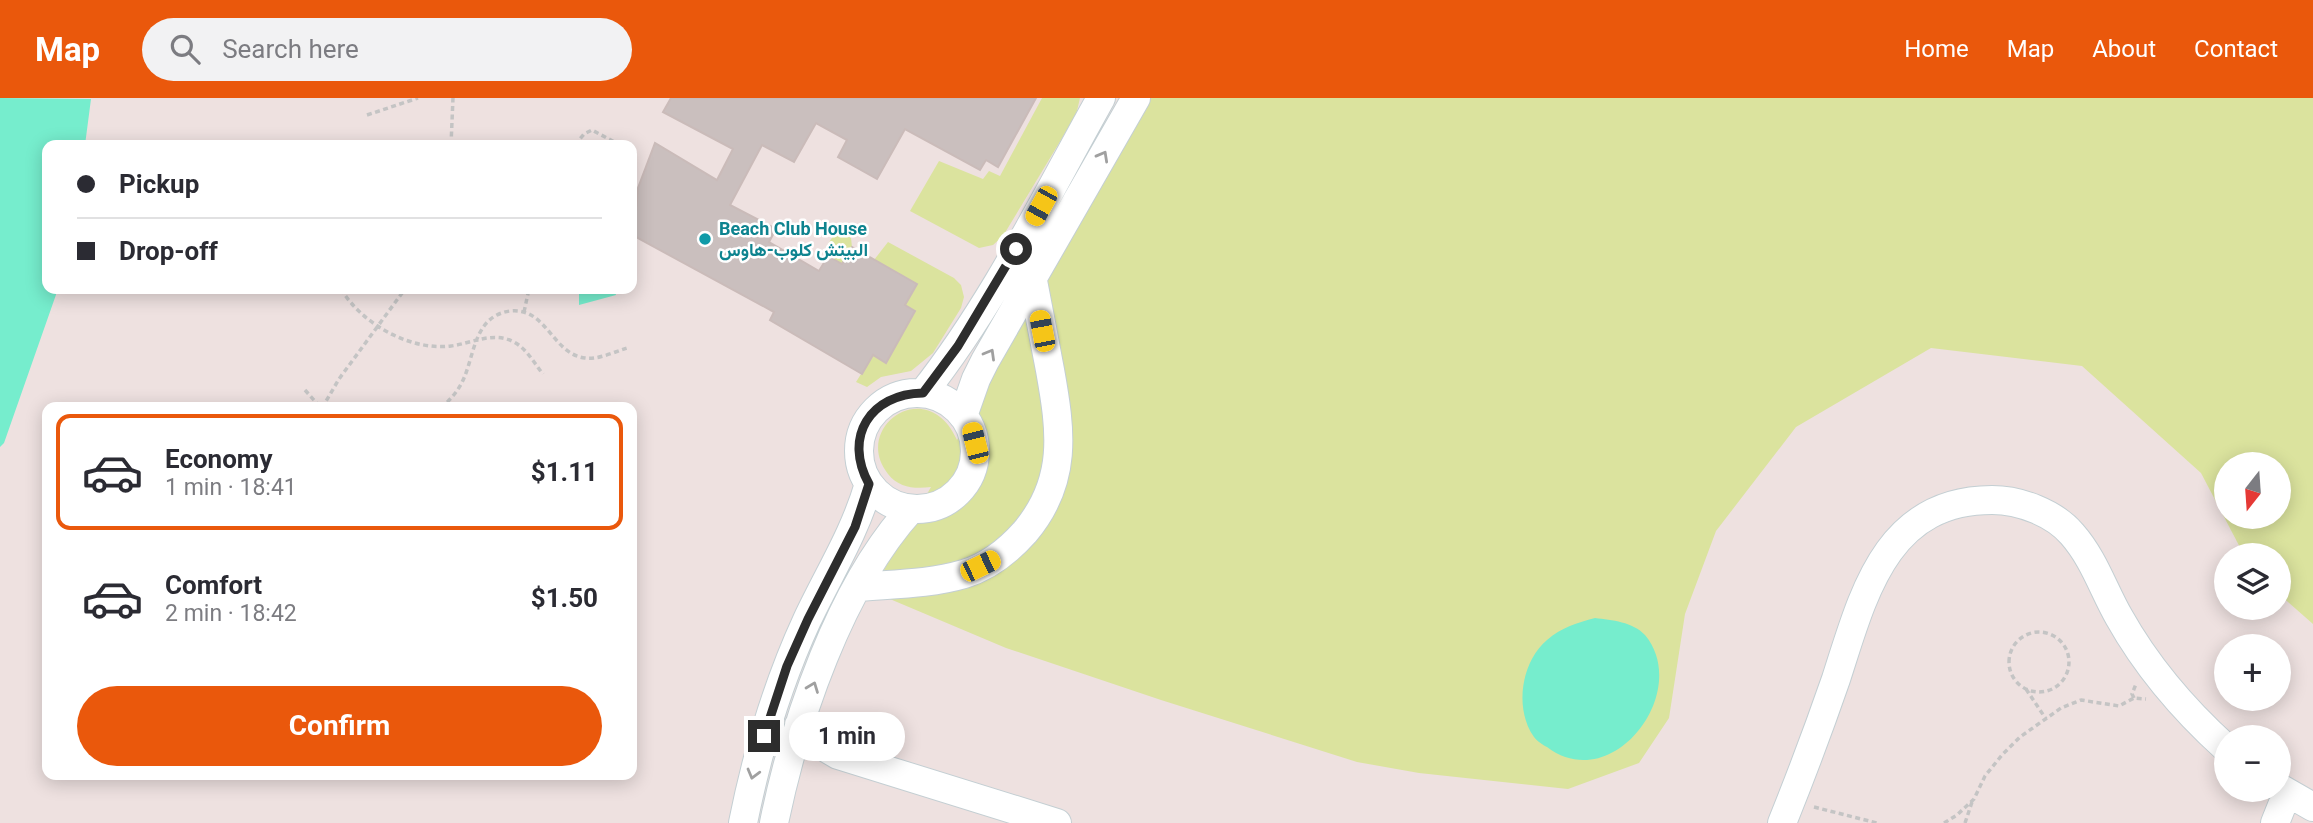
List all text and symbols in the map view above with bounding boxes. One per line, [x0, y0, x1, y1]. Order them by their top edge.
search box [142, 18, 632, 81]
text: Map [35, 30, 100, 69]
icon: search [166, 30, 204, 68]
text: Search here [222, 34, 359, 64]
text: Home [1904, 35, 1969, 63]
text: Map [2007, 35, 2054, 63]
text: About [2092, 35, 2156, 63]
text: Contact [2194, 35, 2278, 63]
one-way arrow [1095, 151, 1108, 164]
text: Pickup [119, 169, 199, 199]
car [1022, 183, 1061, 229]
place label: Beach Club House البيتش كلوب-هاوس [719, 218, 868, 261]
marker: Beach Club House البيتش كلوب-هاوس [697, 231, 713, 247]
route start [1000, 233, 1032, 265]
text: Drop-off [119, 236, 218, 266]
car [1028, 308, 1057, 354]
one-way arrow [982, 348, 995, 361]
car [960, 420, 991, 466]
icon: car [81, 441, 144, 504]
text: Economy [165, 444, 272, 474]
north arrow [2214, 452, 2291, 528]
map controls [2214, 452, 2291, 802]
text: $1.11 [531, 457, 598, 487]
text: 1 min · 18:41 [165, 474, 297, 501]
button: layers [2214, 543, 2291, 620]
car [957, 547, 1004, 585]
icon: car [81, 567, 144, 630]
text: Comfort [165, 570, 262, 600]
text: $1.50 [531, 583, 598, 613]
text: 2 min · 18:42 [165, 600, 297, 627]
button: + [2214, 634, 2291, 711]
one-way arrow [805, 681, 819, 693]
button: Confirm [77, 686, 602, 766]
callout: 1 min [788, 712, 904, 760]
route end [748, 720, 780, 752]
text: 1 min [818, 723, 876, 750]
button: − [2214, 725, 2291, 802]
one-way arrow [747, 768, 762, 780]

